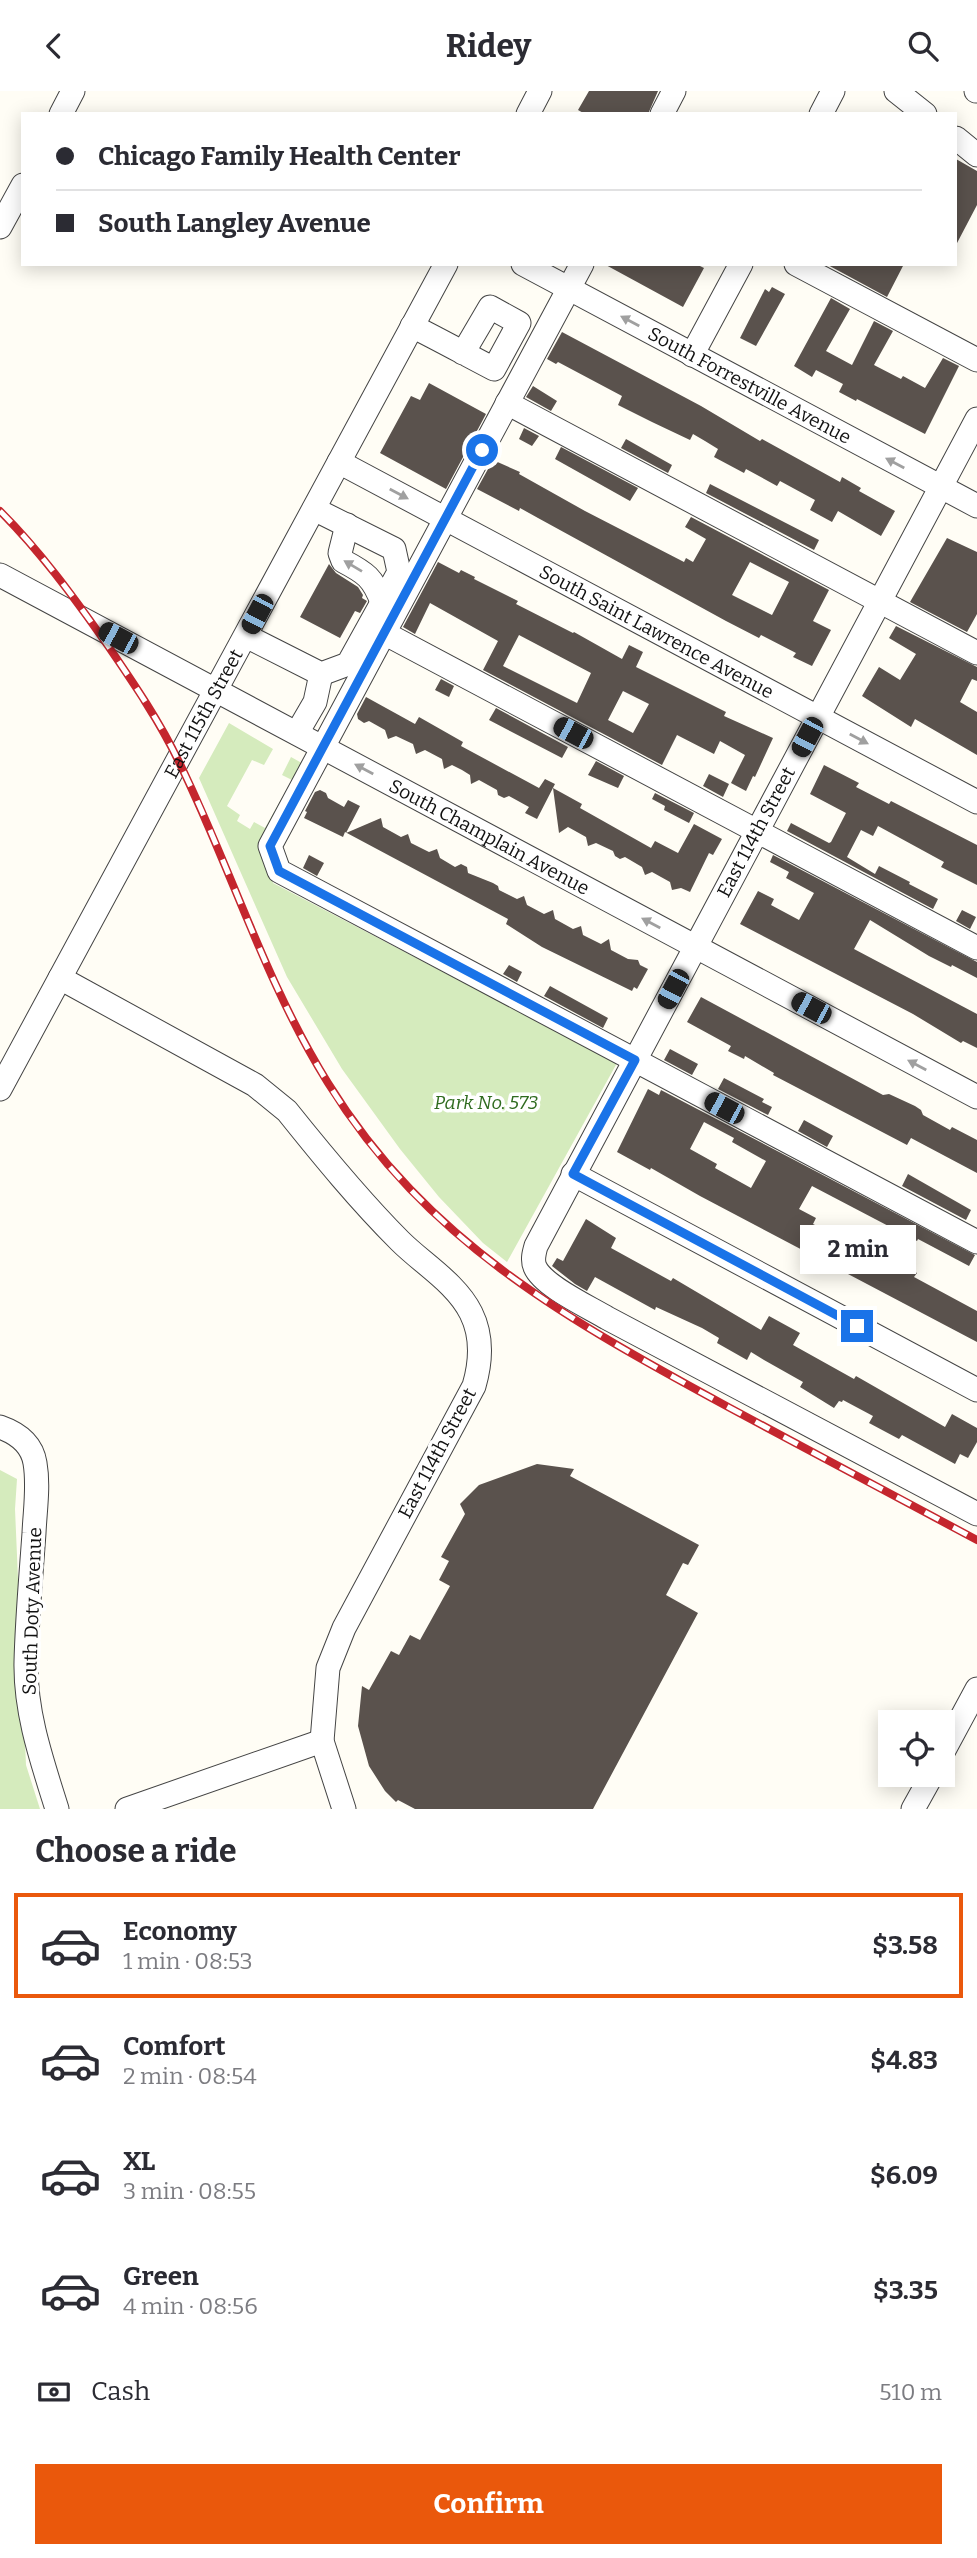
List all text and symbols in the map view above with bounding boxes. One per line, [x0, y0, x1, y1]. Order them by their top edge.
icon: back [35, 27, 73, 65]
text: Ridey [446, 27, 531, 65]
icon: search [904, 27, 942, 65]
text: Chicago Family Health Center [98, 141, 460, 172]
text: South Langley Avenue [98, 208, 371, 239]
one-way arrow [620, 315, 639, 327]
street label: South Forrestville Avenue [644, 321, 855, 448]
route start [466, 434, 498, 466]
one-way arrow [885, 457, 905, 468]
one-way arrow [389, 488, 409, 500]
one-way arrow [344, 560, 363, 573]
street label: South Saint Lawrence Avenue [536, 560, 778, 703]
car [238, 591, 277, 637]
car [95, 619, 142, 657]
street label: East 115th Street [159, 645, 247, 782]
car [550, 714, 597, 752]
car [788, 714, 827, 760]
one-way arrow [849, 734, 869, 745]
street label: East 114th Street [712, 763, 800, 901]
one-way arrow [354, 764, 374, 776]
street label: South Champlain Avenue [385, 774, 594, 899]
one-way arrow [642, 917, 661, 929]
car [654, 966, 693, 1012]
car [788, 989, 835, 1027]
one-way arrow [907, 1059, 927, 1071]
car [701, 1089, 748, 1127]
park label: Park No. 573 [434, 1091, 538, 1114]
callout: 2 min [799, 1225, 915, 1273]
text: 2 min [827, 1235, 889, 1263]
route end [841, 1310, 873, 1342]
street label: East 114th Street [393, 1384, 481, 1522]
street label: South Doty Avenue [18, 1527, 46, 1695]
map controls [878, 1710, 955, 1787]
button: locate [878, 1710, 955, 1787]
text: Choose a ride [35, 1832, 236, 1870]
icon: car [39, 1914, 102, 1977]
text: Economy [123, 1916, 237, 1947]
text: $3.58 [872, 1930, 938, 1961]
text: 1 min · 08:53 [123, 1947, 253, 1975]
icon: car [39, 2029, 102, 2092]
text: Comfort [123, 2031, 226, 2062]
text: $4.83 [870, 2045, 938, 2076]
text: 2 min · 08:54 [123, 2062, 257, 2090]
icon: car [39, 2144, 102, 2207]
text: XL [123, 2146, 155, 2177]
text: $6.09 [870, 2160, 938, 2191]
text: 3 min · 08:55 [123, 2177, 256, 2205]
icon: car [39, 2259, 102, 2322]
text: Green [123, 2261, 199, 2292]
text: $3.35 [873, 2275, 938, 2306]
text: 4 min · 08:56 [123, 2292, 258, 2320]
icon: cash [35, 2373, 73, 2411]
text: Cash [91, 2376, 150, 2407]
text: 510 m [879, 2378, 942, 2406]
button: Confirm [35, 2464, 942, 2544]

